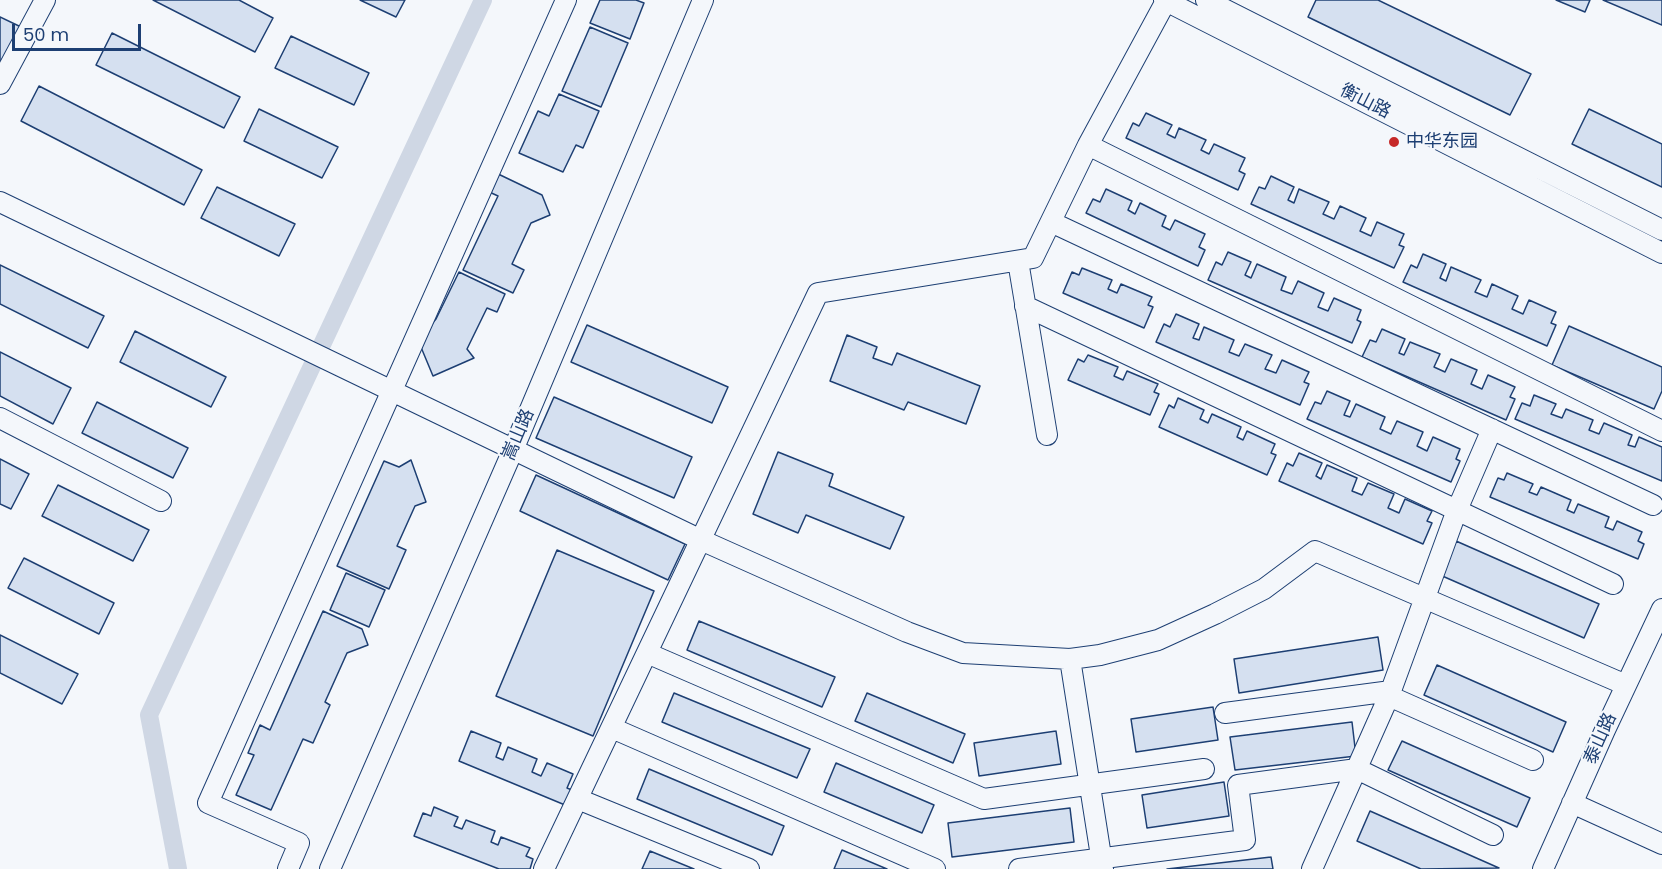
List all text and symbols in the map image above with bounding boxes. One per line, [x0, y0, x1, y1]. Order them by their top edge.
scale bar [15, 12, 144, 50]
text: 50 m [23, 22, 69, 47]
street label: 衡山路 [1336, 80, 1394, 124]
place label: 中华东园 [1406, 131, 1478, 153]
marker: 中华东园 [1387, 135, 1401, 149]
street label: 嵩山路 [499, 406, 539, 464]
street label: 泰山路 [1580, 710, 1622, 768]

